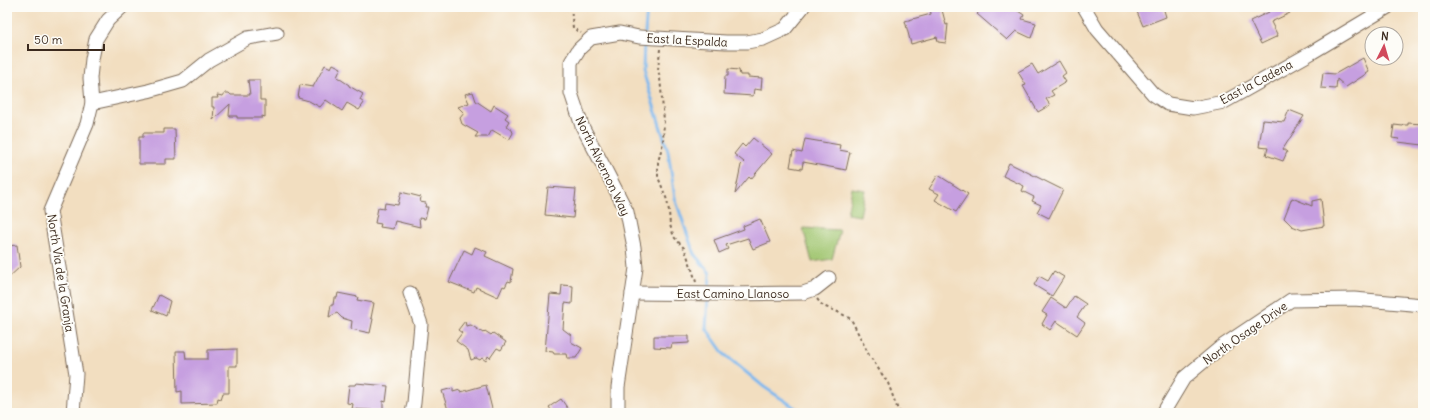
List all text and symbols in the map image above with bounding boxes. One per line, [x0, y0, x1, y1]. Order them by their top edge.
scale bar [28, 26, 104, 52]
north arrow [1364, 26, 1404, 66]
text: N [1380, 29, 1389, 43]
street label: East la Espalda [646, 30, 728, 50]
text: 50 m [34, 32, 63, 47]
street label: East la Cadena [1217, 56, 1295, 107]
street label: North Alvernon Way [572, 114, 634, 218]
street label: North Via de la Granja [44, 213, 78, 333]
street label: East Camino Llanoso [677, 286, 789, 301]
street label: North Osage Drive [1200, 298, 1290, 368]

